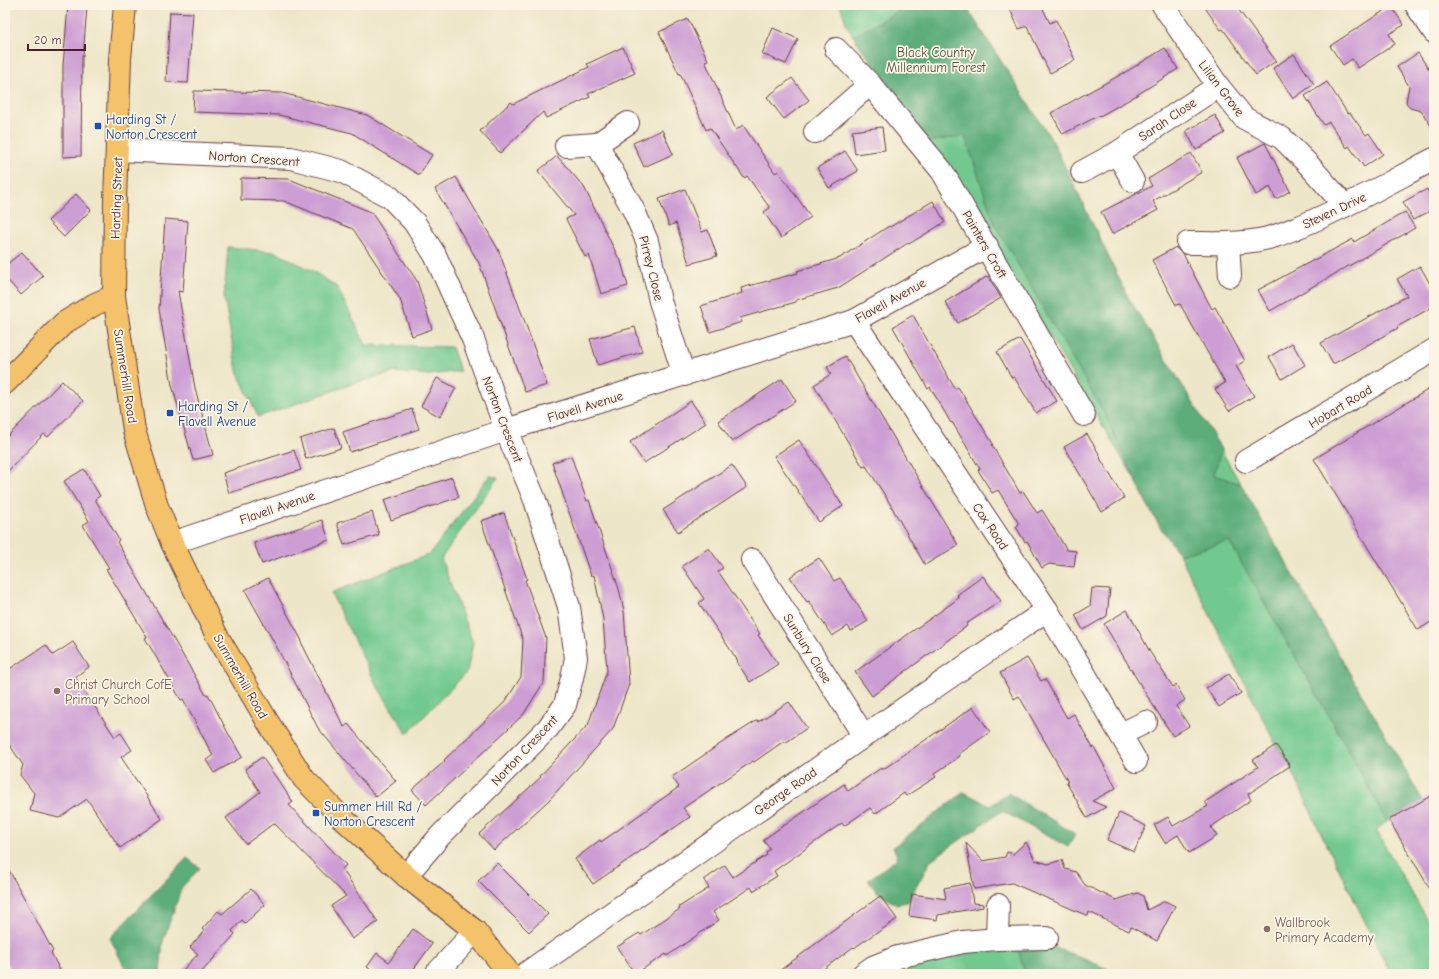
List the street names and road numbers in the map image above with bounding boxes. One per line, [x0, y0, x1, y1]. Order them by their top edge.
street label: Lilian Grove [1196, 57, 1248, 120]
street label: Sarah Close [1136, 94, 1199, 144]
street label: Norton Crescent [208, 148, 301, 169]
street label: Harding Street [108, 156, 125, 239]
street label: Steven Drive [1300, 189, 1369, 232]
street label: Painters Croft [959, 208, 1011, 282]
street label: Pirrey Close [636, 234, 667, 303]
street label: Flavell Avenue [852, 275, 929, 326]
street label: Summerhill Road [111, 328, 140, 424]
street label: Norton Crescent [479, 374, 526, 465]
street label: Hobart Road [1306, 382, 1375, 431]
street label: Flavell Avenue [545, 388, 625, 425]
street label: Flavell Avenue [238, 487, 317, 527]
street label: Cox Road [970, 500, 1012, 552]
street label: Sunbury Close [780, 611, 835, 686]
street label: Summerhill Road [210, 631, 271, 721]
street label: Norton Crescent [488, 711, 562, 789]
street label: George Road [751, 764, 820, 819]

